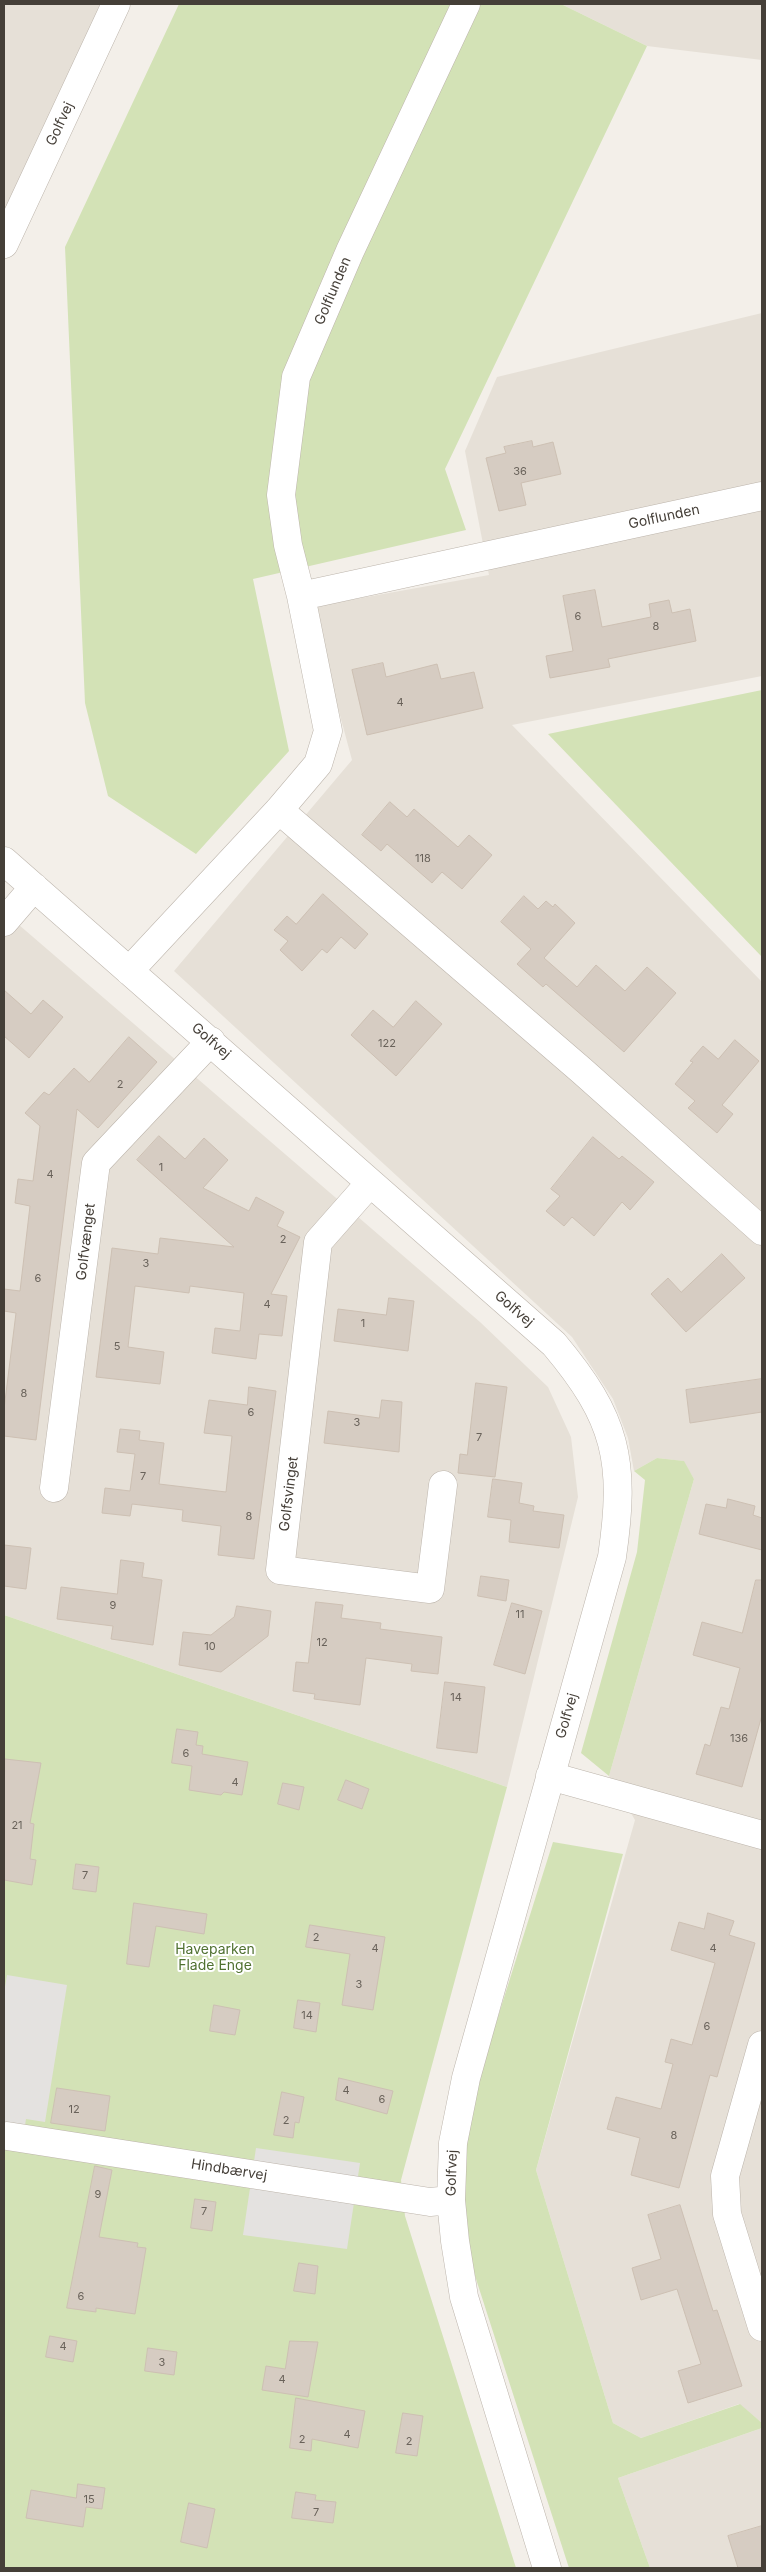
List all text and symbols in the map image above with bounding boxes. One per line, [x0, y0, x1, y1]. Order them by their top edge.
street label: Golfvej [43, 99, 77, 149]
street label: Golflunden [311, 254, 355, 328]
house number: 36 [513, 465, 527, 479]
street label: Golflunden [627, 501, 701, 533]
house number: 6 [575, 610, 581, 624]
house number: 8 [653, 620, 659, 634]
house number: 4 [396, 696, 404, 710]
house number: 118 [415, 852, 431, 866]
street label: Golfvej [188, 1019, 234, 1063]
house number: 122 [378, 1037, 396, 1051]
house number: 2 [117, 1078, 123, 1092]
house number: 1 [159, 1161, 163, 1175]
house number: 4 [46, 1168, 54, 1182]
street label: Golfvænget [73, 1202, 99, 1282]
house number: 2 [280, 1233, 286, 1247]
house number: 3 [143, 1257, 149, 1271]
house number: 6 [35, 1272, 41, 1286]
street label: Golfvej [491, 1287, 537, 1331]
house number: 4 [263, 1298, 271, 1312]
house number: 1 [361, 1317, 365, 1331]
house number: 5 [114, 1340, 120, 1354]
house number: 8 [21, 1387, 27, 1401]
house number: 6 [248, 1406, 254, 1420]
house number: 3 [354, 1416, 360, 1430]
house number: 7 [476, 1431, 482, 1445]
street label: Golfsvinget [276, 1456, 302, 1532]
house number: 7 [140, 1470, 146, 1484]
house number: 8 [246, 1510, 252, 1524]
house number: 9 [110, 1599, 116, 1613]
house number: 11 [516, 1608, 524, 1622]
house number: 12 [316, 1636, 328, 1650]
house number: 10 [204, 1640, 216, 1654]
house number: 14 [450, 1691, 462, 1705]
street label: Golfvej [553, 1691, 581, 1741]
house number: 136 [730, 1732, 748, 1746]
house number: 6 [183, 1747, 189, 1761]
house number: 4 [231, 1776, 239, 1790]
house number: 21 [11, 1819, 23, 1833]
house number: 7 [82, 1869, 88, 1883]
house number: 2 [313, 1931, 319, 1945]
park label: Haveparken Flade Enge [175, 1942, 255, 1974]
house number: 4 [371, 1942, 379, 1956]
house number: 4 [709, 1942, 717, 1956]
house number: 3 [356, 1978, 362, 1992]
house number: 14 [301, 2009, 313, 2023]
house number: 6 [704, 2020, 710, 2034]
house number: 4 [342, 2084, 350, 2098]
house number: 6 [379, 2093, 385, 2107]
house number: 12 [68, 2103, 80, 2117]
house number: 2 [283, 2114, 289, 2128]
house number: 8 [671, 2129, 677, 2143]
street label: Golfvej [443, 2149, 461, 2197]
street label: Hindbærvej [190, 2156, 268, 2184]
house number: 9 [95, 2188, 101, 2202]
house number: 7 [201, 2205, 207, 2219]
house number: 6 [78, 2290, 84, 2304]
house number: 4 [59, 2340, 67, 2354]
house number: 3 [159, 2356, 165, 2370]
house number: 4 [278, 2373, 286, 2387]
house number: 4 [343, 2428, 351, 2442]
house number: 2 [299, 2433, 305, 2447]
house number: 2 [406, 2435, 412, 2449]
house number: 15 [83, 2493, 95, 2507]
house number: 7 [313, 2506, 319, 2520]

